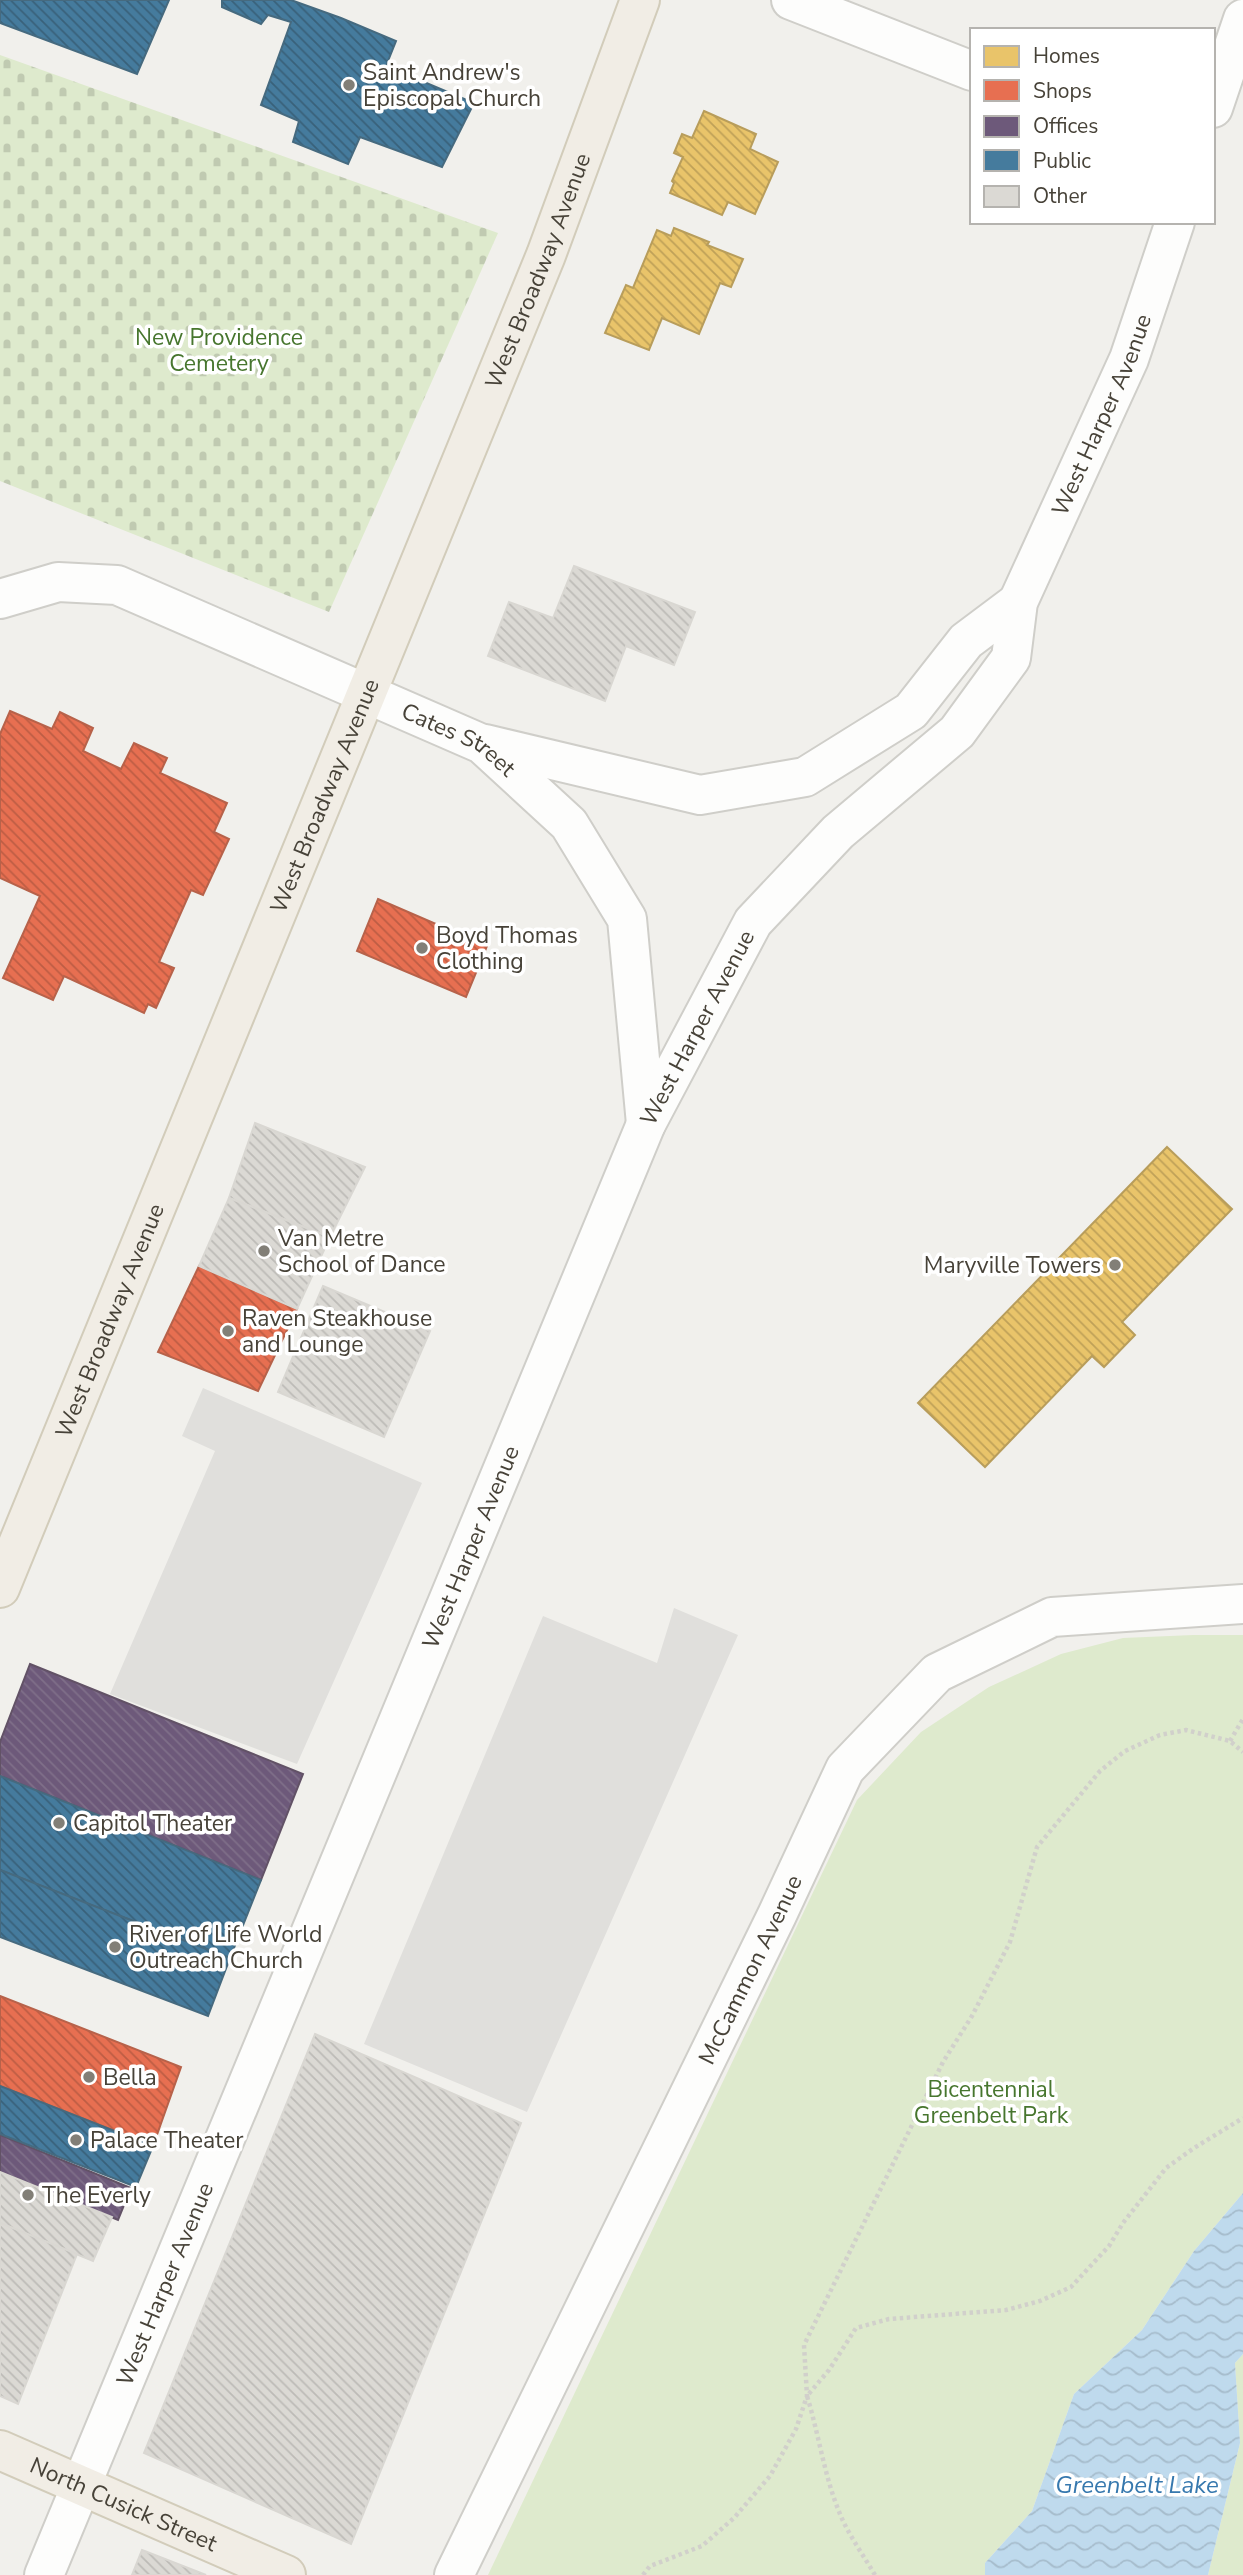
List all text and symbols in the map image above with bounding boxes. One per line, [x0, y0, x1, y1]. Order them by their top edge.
legend [970, 28, 1215, 224]
text: Homes [1033, 42, 1100, 70]
place label: Saint Andrew's Episcopal Church [363, 57, 541, 114]
marker: Saint Andrew's Episcopal Church [341, 77, 357, 93]
text: Shops [1033, 77, 1092, 105]
text: Offices [1033, 112, 1098, 140]
text: Public [1033, 147, 1091, 175]
street label: West Broadway Avenue [478, 149, 598, 393]
text: Other [1033, 182, 1088, 210]
street label: West Harper Avenue [1044, 310, 1159, 521]
park label: New Providence Cemetery [135, 322, 303, 379]
street label: West Broadway Avenue [263, 674, 386, 918]
street label: Cates Street [397, 695, 523, 784]
place label: Boyd Thomas Clothing [436, 920, 578, 977]
street label: West Harper Avenue [633, 924, 762, 1131]
marker: Boyd Thomas Clothing [414, 940, 430, 956]
street label: West Broadway Avenue [48, 1199, 171, 1442]
place label: Van Metre School of Dance [277, 1223, 445, 1280]
marker: Van Metre School of Dance [256, 1243, 272, 1259]
place label: Maryville Towers [924, 1250, 1101, 1281]
marker: Maryville Towers [1107, 1257, 1123, 1273]
place label: Raven Steakhouse and Lounge [242, 1303, 432, 1360]
marker: Raven Steakhouse and Lounge [220, 1323, 236, 1339]
street label: West Harper Avenue [415, 1441, 526, 1653]
place label: Capitol Theater [73, 1808, 233, 1839]
marker: Capitol Theater [51, 1815, 67, 1831]
street label: McCammon Avenue [691, 1870, 809, 2069]
place label: River of Life World Outreach Church [129, 1919, 322, 1976]
marker: River of Life World Outreach Church [107, 1939, 123, 1955]
place label: Bella [103, 2062, 157, 2093]
marker: Bella [81, 2069, 97, 2085]
park label: Bicentennial Greenbelt Park [914, 2074, 1069, 2131]
place label: Palace Theater [90, 2125, 244, 2156]
marker: Palace Theater [68, 2132, 84, 2148]
street label: West Harper Avenue [109, 2178, 221, 2390]
place label: The Everly [42, 2180, 151, 2211]
marker: The Everly [20, 2187, 36, 2203]
street label: North Cusick Street [25, 2450, 223, 2559]
water label: Greenbelt Lake [1055, 2469, 1219, 2501]

